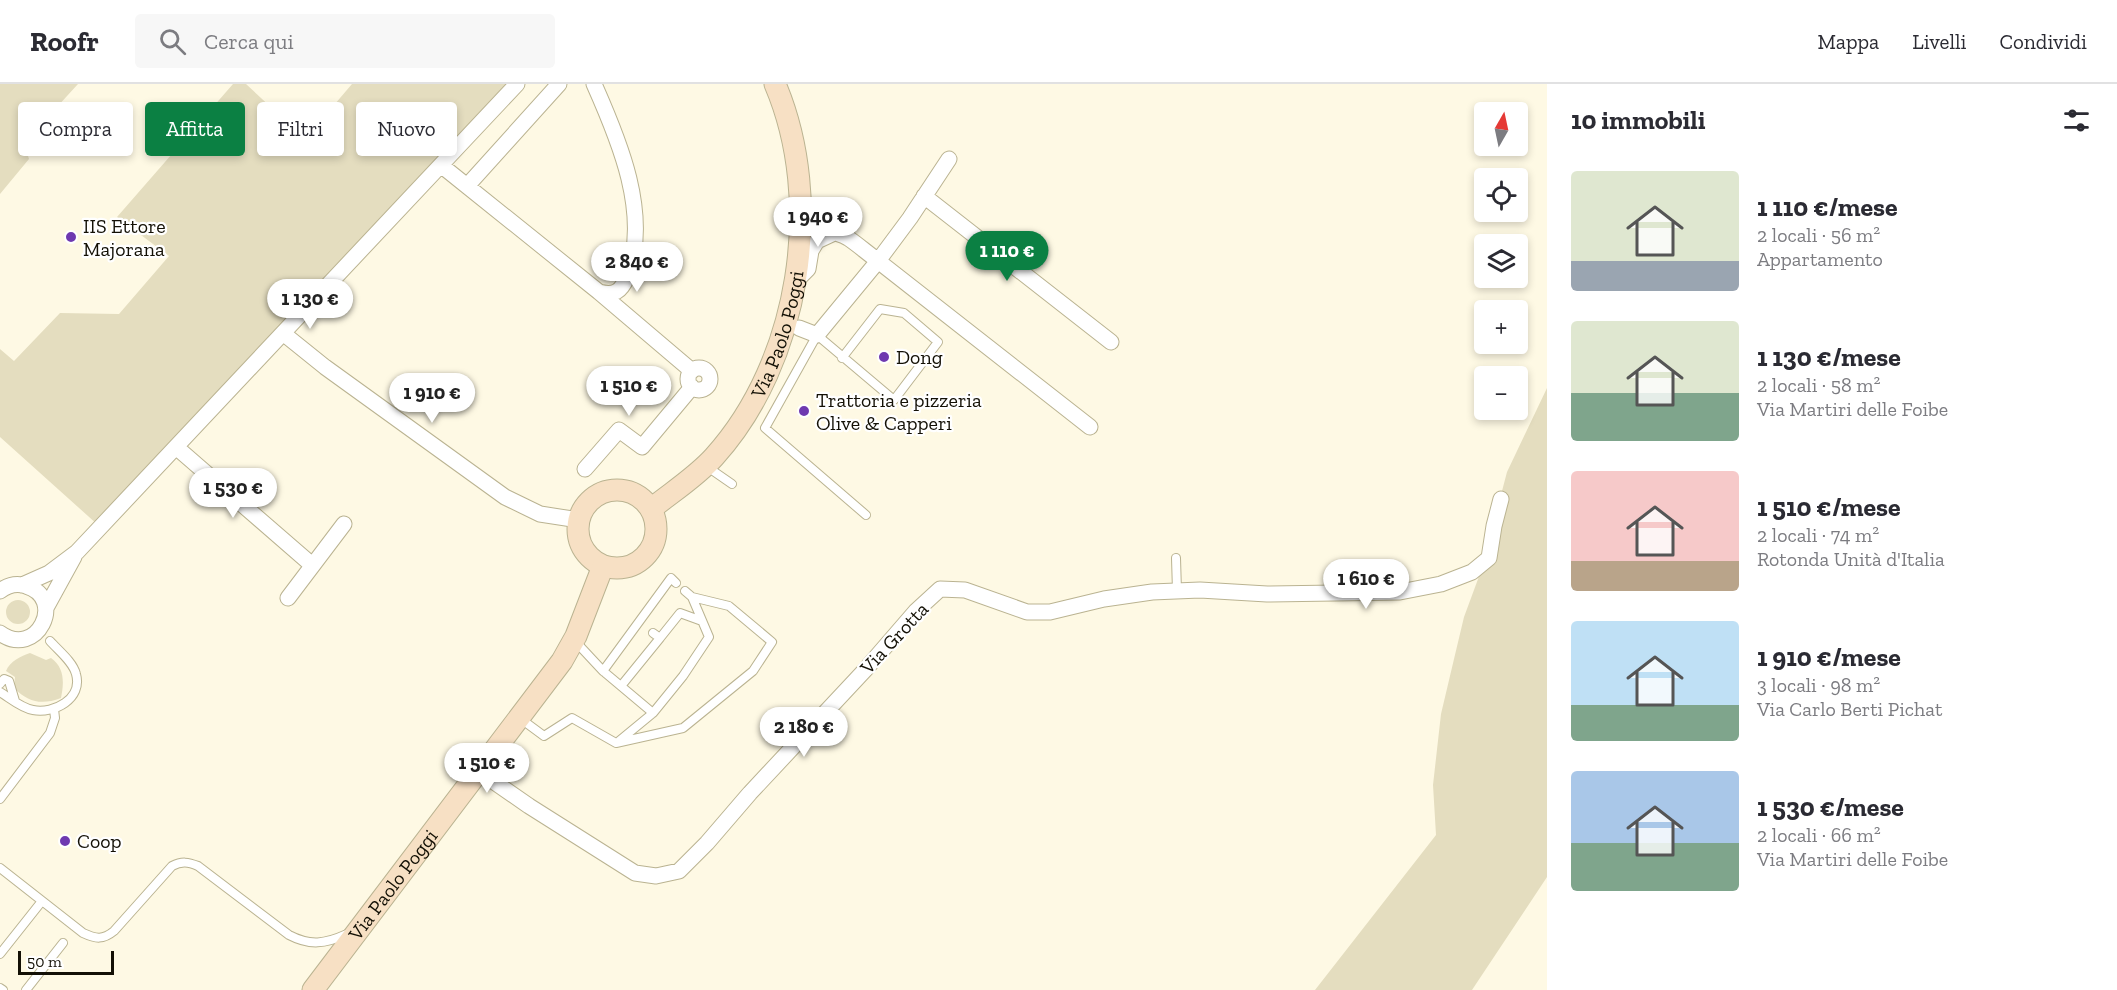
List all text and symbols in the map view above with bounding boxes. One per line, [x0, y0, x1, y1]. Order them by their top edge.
search box [135, 14, 555, 68]
text: Roofr [30, 25, 99, 58]
icon: search [156, 25, 189, 58]
text: Cerca qui [204, 28, 294, 55]
text: Mappa [1817, 29, 1879, 54]
text: Livelli [1912, 29, 1967, 54]
text: Condividi [2000, 29, 2087, 54]
chip: Compra [18, 102, 133, 156]
chip: Affitta [145, 102, 245, 156]
chip: Filtri [257, 102, 344, 156]
chip: Nuovo [356, 102, 457, 156]
north arrow [1474, 102, 1528, 156]
map controls [1474, 102, 1528, 420]
text: 10 immobili [1571, 104, 1706, 136]
icon: filters [2060, 104, 2093, 137]
button: locate [1474, 168, 1528, 222]
text: 1 110 €/mese [1757, 191, 1897, 223]
icon: home [1619, 195, 1691, 267]
pin: 1 940 € [763, 197, 873, 248]
text: 1 940 € [787, 204, 849, 228]
place label: IIS Ettore Majorana [83, 214, 166, 261]
text: 2 locali · 56 m² [1757, 223, 1880, 247]
marker: IIS Ettore Majorana [64, 230, 78, 244]
pin: 1 110 € [952, 231, 1062, 282]
button: layers [1474, 234, 1528, 288]
text: 1 110 € [979, 238, 1035, 262]
pin: 2 840 € [582, 242, 692, 293]
text: Appartamento [1757, 247, 1883, 271]
text: 2 840 € [605, 249, 669, 273]
street label: Via Paolo Poggi [745, 269, 809, 403]
pin: 1 130 € [255, 279, 365, 330]
text: 1 130 € [281, 286, 339, 310]
button: + [1474, 300, 1528, 354]
text: 1 130 €/mese [1757, 341, 1901, 373]
place label: Dong [896, 345, 943, 369]
icon: home [1619, 345, 1691, 417]
marker: Dong [877, 350, 891, 364]
pin: 1 510 € [574, 366, 684, 417]
button: − [1474, 366, 1528, 420]
pin: 1 910 € [377, 373, 487, 424]
text: 1 510 € [600, 373, 658, 397]
text: 2 locali · 58 m² [1757, 373, 1880, 397]
text: 1 910 € [403, 380, 461, 404]
place label: Trattoria e pizzeria Olive & Capperi [816, 388, 982, 435]
text: Via Martiri delle Foibe [1757, 397, 1948, 421]
marker: Trattoria e pizzeria Olive & Capperi [797, 404, 811, 418]
pin: 1 530 € [178, 468, 288, 519]
text: 1 530 € [203, 475, 263, 499]
text: 1 510 €/mese [1757, 491, 1901, 523]
icon: home [1619, 495, 1691, 567]
text: 2 locali · 74 m² [1757, 523, 1879, 547]
text: Rotonda Unità d'Italia [1757, 547, 1945, 571]
pin: 1 610 € [1311, 559, 1421, 610]
text: 1 610 € [1337, 566, 1395, 590]
street label: Via Grotta [854, 597, 933, 680]
text: 1 910 €/mese [1757, 641, 1901, 673]
icon: home [1619, 645, 1691, 717]
text: 3 locali · 98 m² [1757, 673, 1880, 697]
text: Via Carlo Berti Pichat [1757, 697, 1942, 721]
pin: 2 180 € [749, 707, 859, 758]
text: 2 180 € [774, 714, 834, 738]
pin: 1 510 € [432, 743, 542, 794]
text: 1 510 € [458, 750, 516, 774]
text: 1 530 €/mese [1757, 791, 1904, 823]
icon: home [1619, 795, 1691, 867]
text: 2 locali · 66 m² [1757, 823, 1881, 847]
street label: Via Paolo Poggi [342, 824, 443, 946]
place label: Coop [77, 829, 121, 853]
marker: Coop [58, 834, 72, 848]
text: Via Martiri delle Foibe [1757, 847, 1948, 871]
scale bar [18, 948, 114, 976]
text: 50 m [27, 952, 62, 971]

